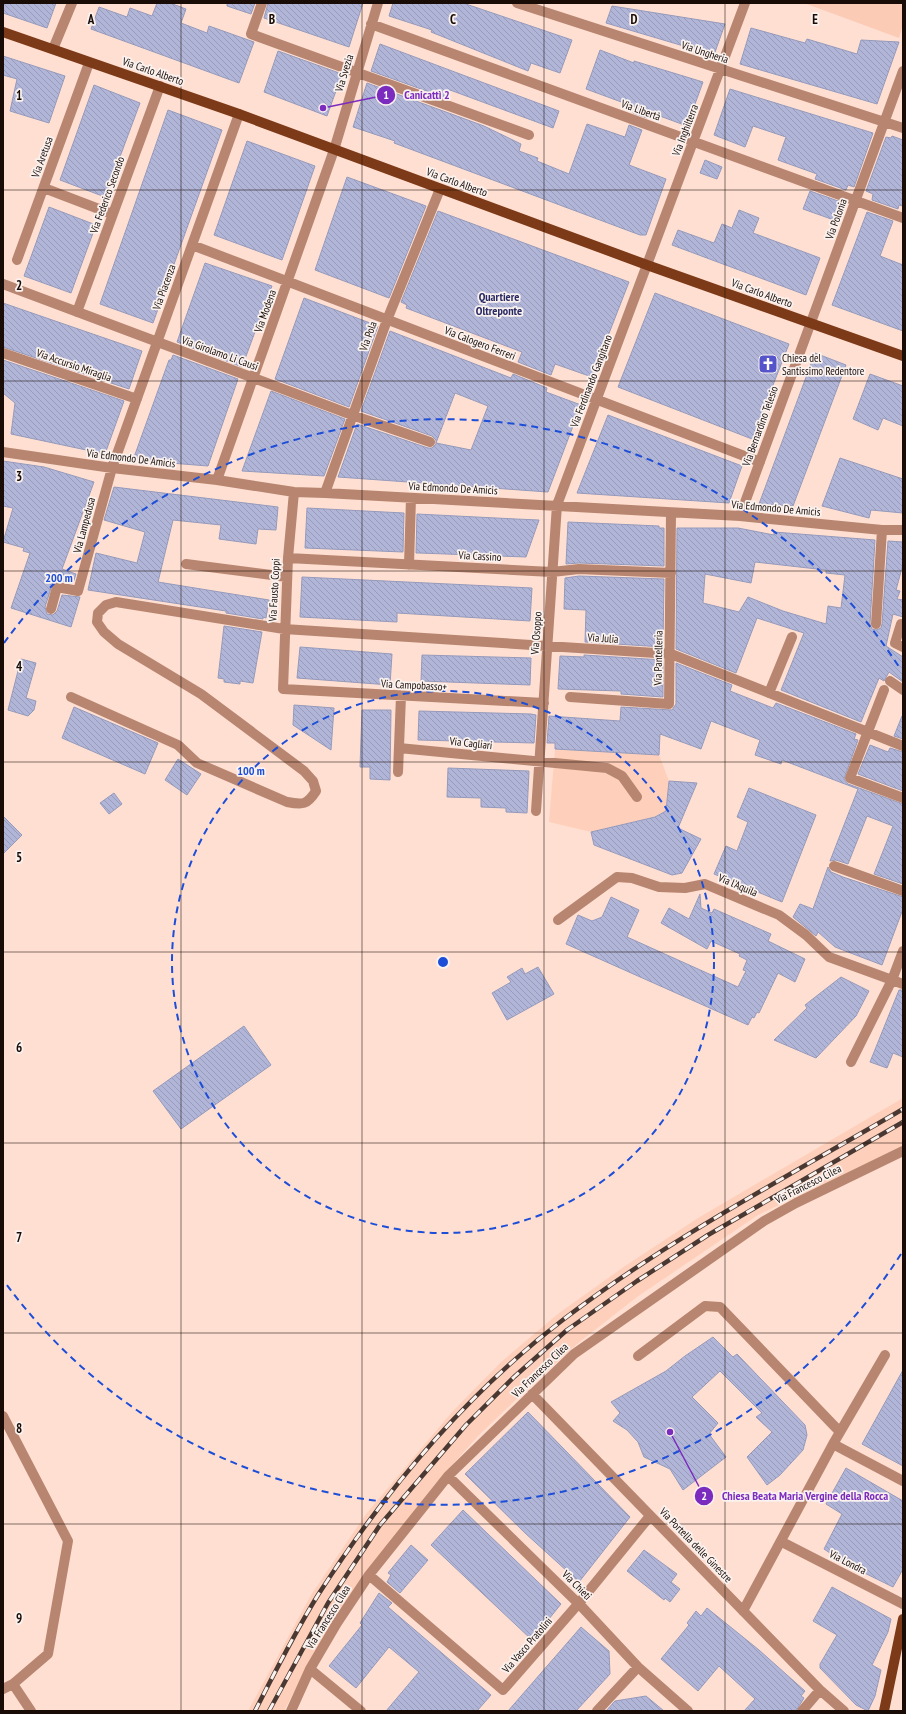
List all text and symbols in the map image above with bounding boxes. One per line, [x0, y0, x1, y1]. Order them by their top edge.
text: A [87, 11, 95, 28]
text: B [269, 11, 275, 28]
text: C [450, 11, 456, 28]
text: D [631, 11, 638, 28]
text: E [812, 11, 818, 28]
street label: Via Ungheria [679, 38, 730, 66]
street label: Via Svezia [331, 53, 356, 94]
street label: Via Carlo Alberto [120, 54, 186, 88]
callout: Canicattì 2 [376, 83, 457, 107]
text: 1 [16, 87, 22, 104]
text: 1 [383, 87, 389, 102]
text: Canicattì 2 [404, 87, 450, 102]
street label: Via Libertà [618, 96, 663, 124]
street label: Via Inghilterra [668, 102, 701, 159]
street label: Via Aretusa [28, 135, 56, 180]
street label: Via Federico Secondo [86, 154, 127, 236]
street label: Via Carlo Alberto [424, 164, 490, 200]
street label: Via Polonia [822, 197, 850, 242]
street label: Via Piacenza [149, 262, 179, 313]
street label: Via Carlo Alberto [729, 275, 795, 311]
text: 2 [16, 277, 22, 294]
street label: Via Modena [250, 288, 279, 335]
district label: Quartiere Oltreponte [476, 289, 522, 318]
street label: Via Pola [356, 319, 380, 354]
street label: Via Calogero Ferreri [441, 323, 518, 363]
street label: Via Girolamo Li Causi [179, 332, 260, 373]
street label: Via Ferdinando Gangitano [567, 332, 615, 430]
street label: Via Accursio Miraglia [34, 345, 113, 384]
place label: Chiesa del Santissimo Redentore [782, 351, 865, 378]
church icon: Chiesa del Santissimo Redentore [757, 353, 779, 375]
street label: Via Bernardino Telesio [739, 384, 781, 469]
street label: Via Edmondo De Amicis [85, 445, 176, 470]
text: 3 [16, 468, 22, 485]
street label: Via Edmondo De Amicis [407, 479, 498, 497]
street label: Via Lampedusa [70, 496, 98, 555]
street label: Via Edmondo De Amicis [730, 497, 821, 519]
street label: Via Cassino [457, 548, 502, 564]
street label: Via Fausto Coppi [265, 558, 283, 623]
text: 200 m [45, 570, 73, 585]
street label: Via Osoppo [527, 611, 545, 656]
street label: Via Julia [586, 630, 619, 646]
street label: Via Pantelleria [651, 630, 665, 687]
text: 4 [16, 658, 23, 675]
street label: Via Campobasso+ [380, 676, 448, 694]
street label: Via Cagliari [448, 734, 493, 752]
text: 100 m [237, 763, 265, 778]
text: 5 [16, 849, 22, 866]
street label: Via l'Aquila [715, 870, 760, 900]
centre of rings [436, 955, 450, 969]
text: 6 [16, 1039, 22, 1056]
street label: Via Francesco Cilea [772, 1161, 844, 1207]
text: 7 [16, 1229, 22, 1246]
street label: Via Francesco Cilea [508, 1340, 571, 1401]
text: 8 [16, 1420, 22, 1437]
callout: Chiesa Beata Maria Vergine della Rocca [694, 1484, 897, 1508]
text: 2 [701, 1488, 707, 1503]
text: Chiesa Beata Maria Vergine della Rocca [722, 1488, 888, 1503]
street label: Via Portella delle Ginestre [656, 1504, 736, 1586]
street label: Via Londra [826, 1546, 869, 1577]
street label: Via Chieti [558, 1566, 595, 1603]
street label: Via Francesco Cilea [302, 1582, 353, 1652]
text: 9 [16, 1610, 22, 1627]
street label: Via Vasco Pratolini [498, 1614, 555, 1677]

